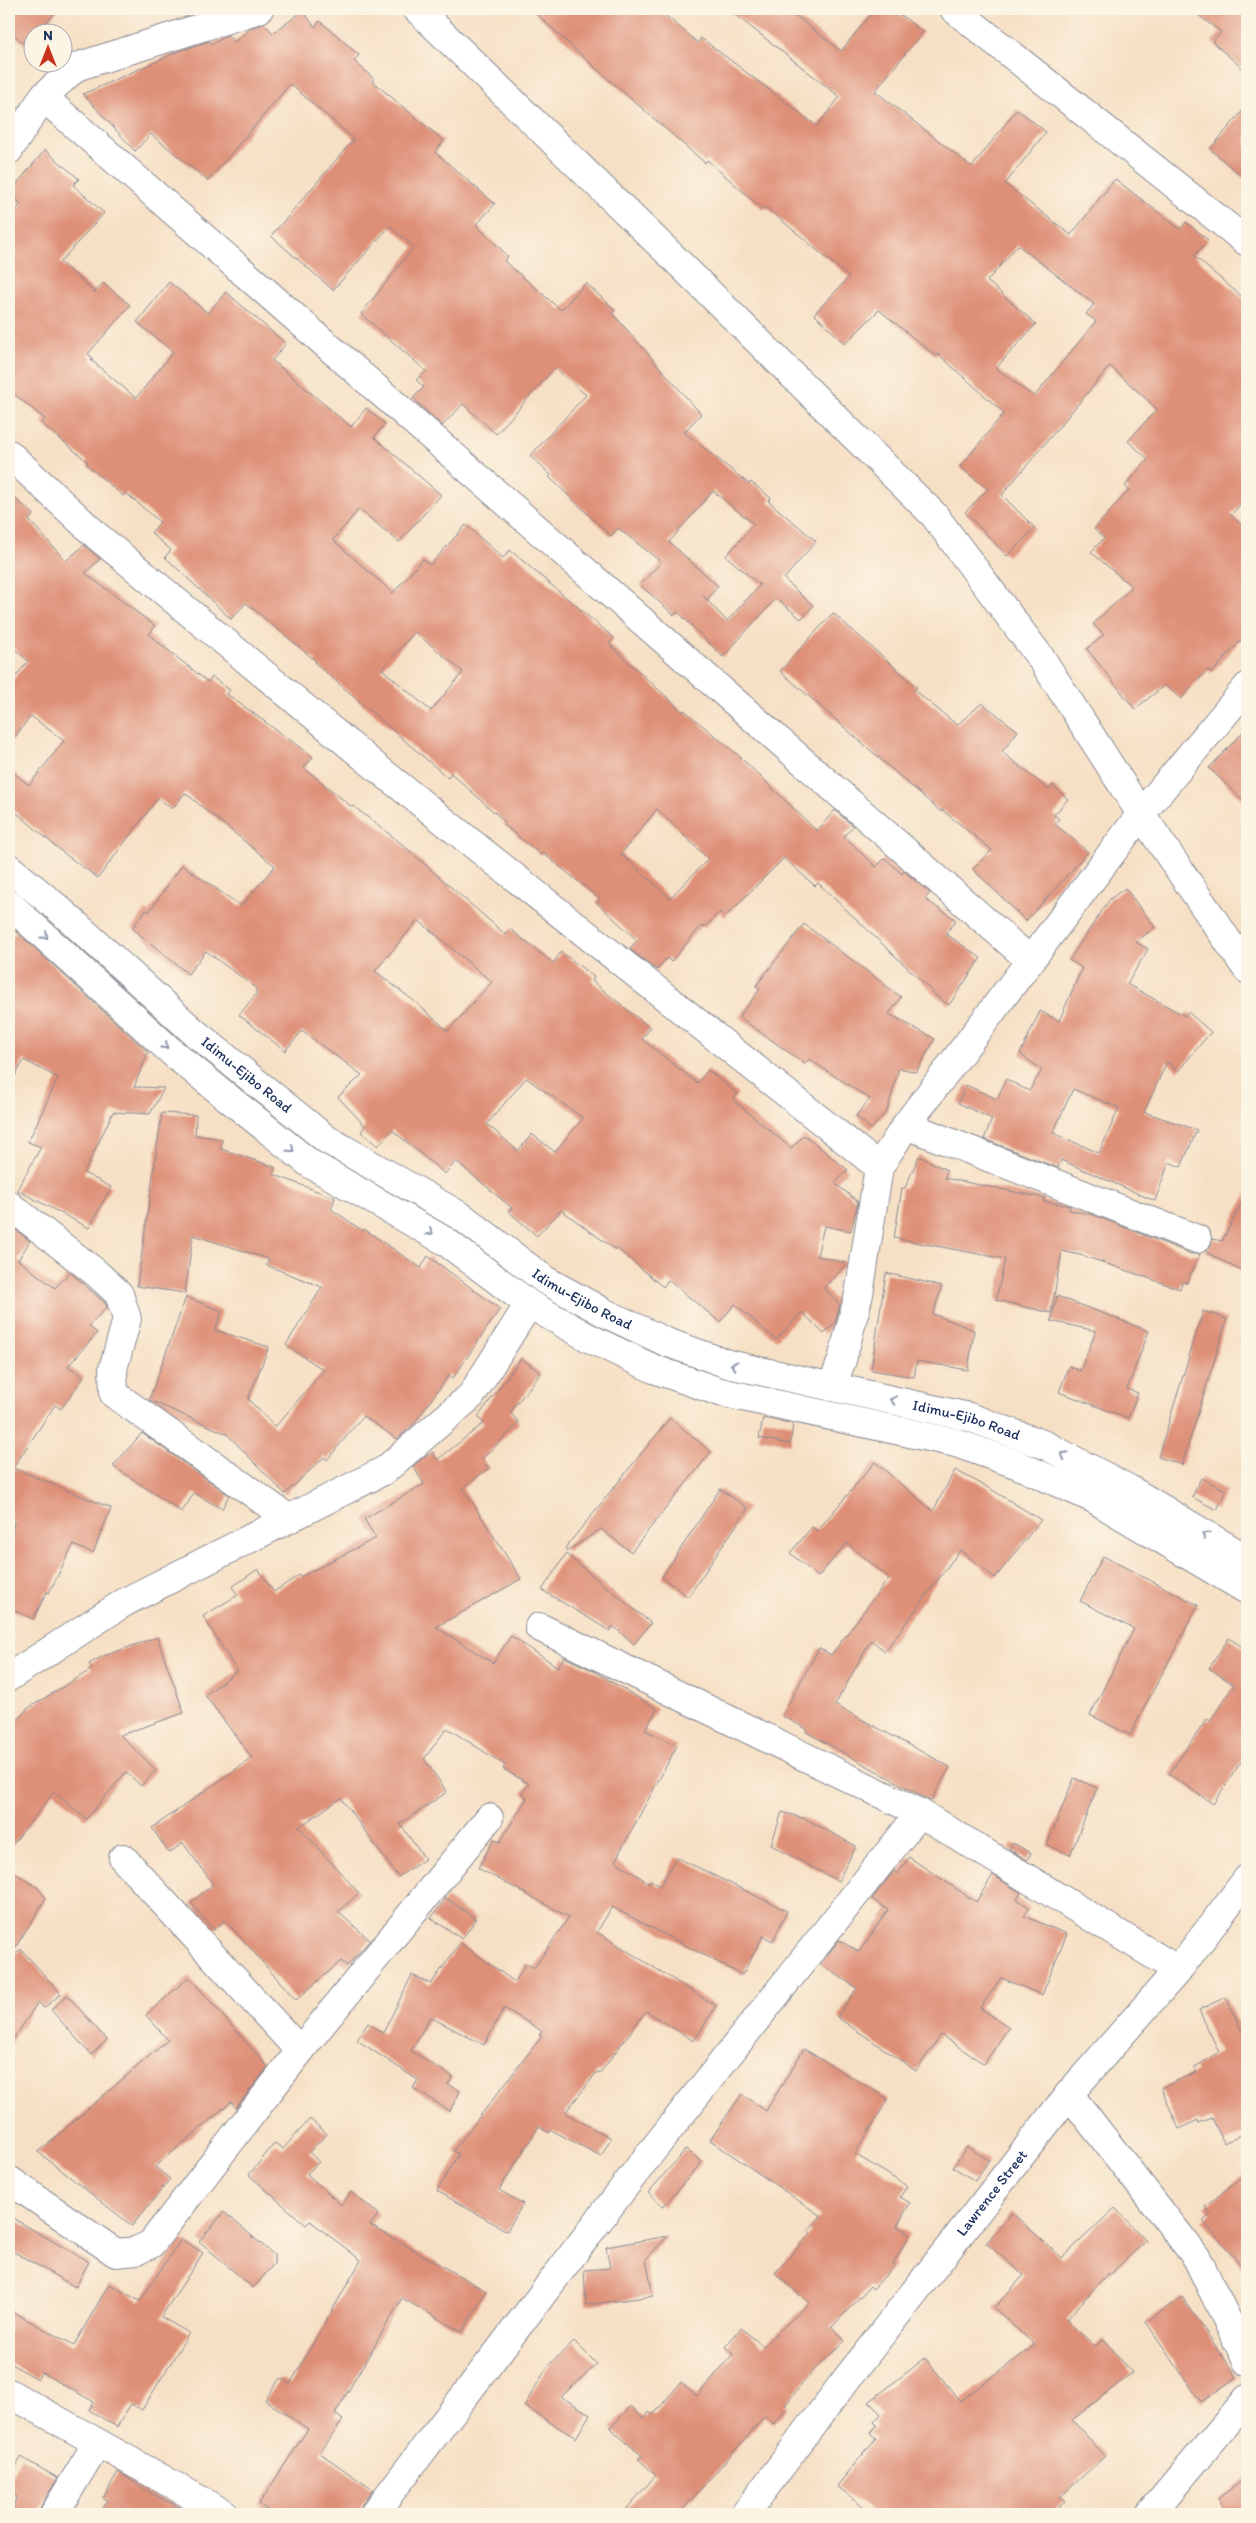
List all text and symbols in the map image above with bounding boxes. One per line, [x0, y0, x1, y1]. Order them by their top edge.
north arrow [22, 22, 72, 72]
text: N [43, 27, 53, 44]
one-way arrow [40, 930, 49, 939]
street label: Idimu-Ejibo Road [198, 1033, 296, 1117]
one-way arrow [160, 1040, 169, 1049]
one-way arrow [285, 1144, 294, 1152]
one-way arrow [425, 1226, 434, 1236]
street label: Idimu-Ejibo Road [529, 1264, 635, 1334]
one-way arrow [730, 1360, 739, 1371]
one-way arrow [889, 1395, 897, 1406]
street label: Idimu-Ejibo Road [911, 1396, 1023, 1444]
one-way arrow [1060, 1451, 1069, 1461]
one-way arrow [1201, 1532, 1210, 1542]
street label: Lawrence Street [953, 2146, 1031, 2240]

